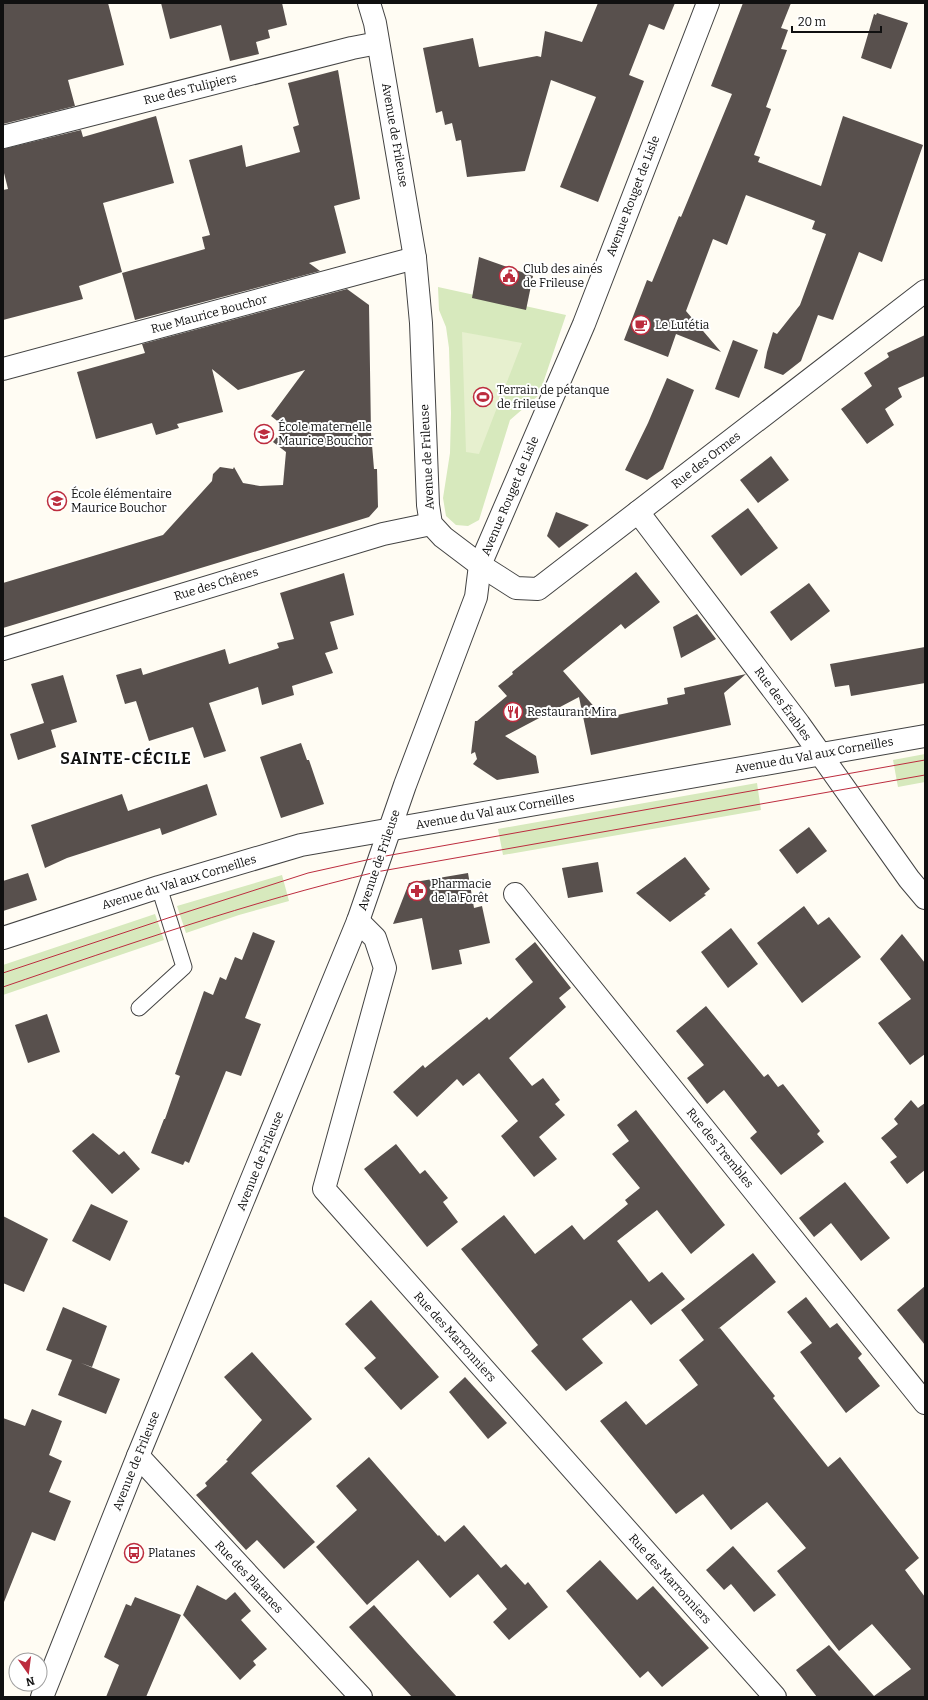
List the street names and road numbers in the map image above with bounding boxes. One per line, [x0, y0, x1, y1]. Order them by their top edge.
street label: Rue des Tulipiers [142, 71, 238, 107]
street label: Avenue de Frileuse [379, 82, 411, 188]
street label: Avenue Rouget de Lisle [603, 134, 663, 258]
street label: Rue Maurice Bouchor [149, 292, 269, 336]
street label: Avenue de Frileuse [417, 404, 437, 510]
street label: Rue des Ormes [669, 429, 743, 491]
street label: Avenue Rouget de Lisle [478, 434, 542, 558]
street label: Rue des Chênes [172, 564, 260, 603]
street label: Rue des Érables [752, 664, 815, 744]
street label: Avenue du Val aux Corneilles [734, 734, 895, 776]
street label: Avenue du Val aux Corneilles [415, 790, 576, 832]
street label: Avenue de Frileuse [355, 808, 403, 912]
street label: Avenue du Val aux Corneilles [100, 852, 258, 912]
street label: Rue des Trembles [684, 1105, 757, 1191]
street label: Avenue de Frileuse [234, 1109, 286, 1213]
street label: Rue des Marronniers [411, 1289, 499, 1385]
street label: Avenue de Frileuse [110, 1409, 162, 1513]
street label: Rue des Marronniers [626, 1531, 714, 1627]
street label: Rue des Platanes [212, 1538, 286, 1616]

